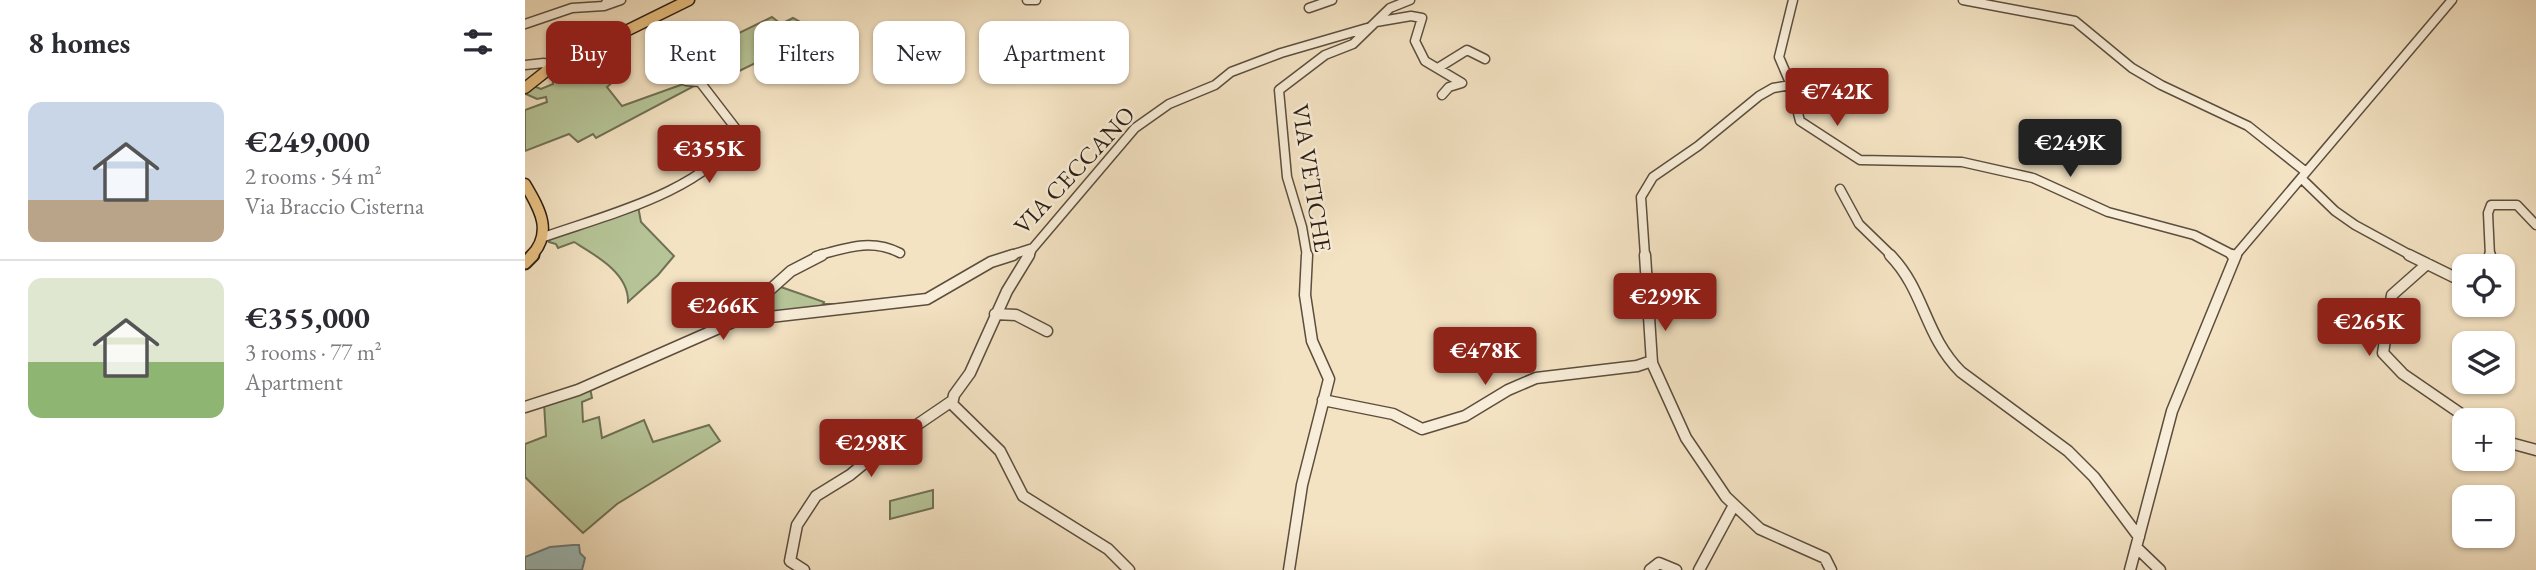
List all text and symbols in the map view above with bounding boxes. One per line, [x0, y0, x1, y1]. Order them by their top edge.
chip: Buy [546, 21, 631, 84]
chip: Rent [645, 21, 740, 84]
chip: Filters [754, 21, 859, 84]
chip: New [873, 21, 965, 84]
chip: Apartment [979, 21, 1129, 84]
text: 8 homes [28, 23, 130, 62]
icon: filters [459, 23, 497, 61]
pin: €742K [1788, 68, 1886, 128]
text: €742K [1801, 76, 1873, 106]
street label: VIA CECCANO [1007, 99, 1141, 241]
street label: VIA VETICHE [1285, 102, 1339, 254]
pin: €249K [2021, 120, 2119, 179]
text: €249,000 [245, 122, 370, 161]
pin: €355K [660, 125, 758, 185]
text: €249K [2034, 127, 2106, 157]
icon: home [84, 130, 168, 214]
text: €355K [673, 133, 745, 163]
text: 2 rooms · 54 m² [245, 161, 382, 191]
text: Via Braccio Cisterna [245, 191, 424, 221]
map controls [2452, 254, 2515, 548]
button: locate [2452, 254, 2515, 317]
pin: €299K [1616, 274, 1714, 333]
text: €299K [1629, 281, 1701, 311]
pin: €266K [674, 282, 772, 342]
text: €266K [687, 290, 759, 320]
text: €355,000 [245, 298, 370, 337]
pin: €265K [2320, 298, 2418, 358]
icon: home [84, 306, 168, 390]
text: €265K [2333, 306, 2405, 336]
pin: €478K [1436, 328, 1534, 387]
button: layers [2452, 331, 2515, 394]
text: €478K [1449, 335, 1521, 365]
text: 3 rooms · 77 m² [245, 337, 382, 367]
text: Apartment [245, 367, 343, 397]
button: + [2452, 408, 2515, 471]
pin: €298K [822, 420, 920, 479]
text: €298K [835, 427, 907, 457]
button: − [2452, 485, 2515, 548]

